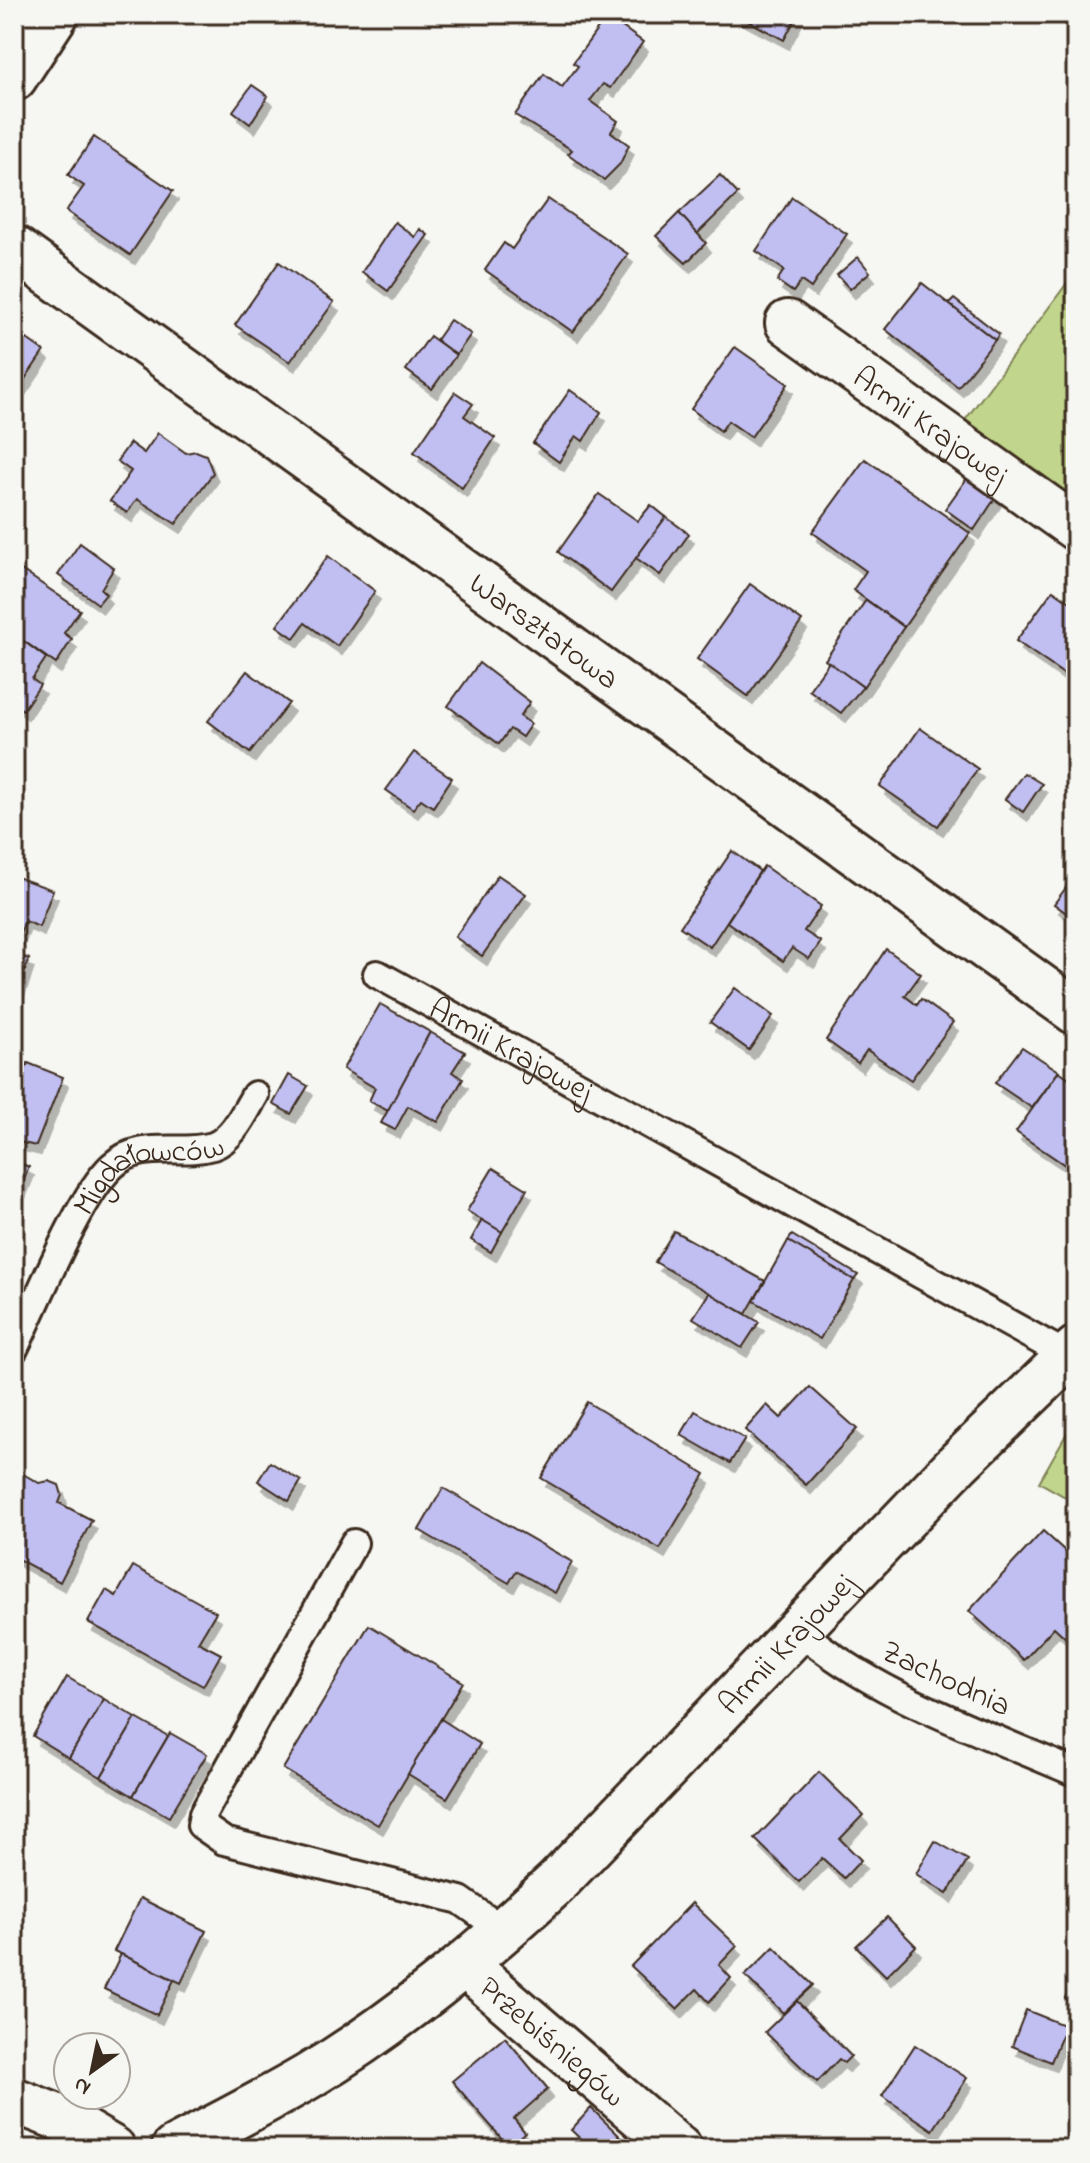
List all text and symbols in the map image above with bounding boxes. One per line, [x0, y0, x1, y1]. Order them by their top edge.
street label: Armii Krajowej [842, 356, 1017, 500]
street label: Warsztatowa [458, 562, 628, 703]
street label: Armii Krajowej [419, 987, 601, 1116]
street label: Migdałowców [62, 1124, 230, 1225]
street label: Armii Krajowej [709, 1563, 869, 1727]
street label: Zachodnia [873, 1630, 1018, 1731]
street label: Przebiśniegów [467, 1966, 635, 2120]
north arrow [52, 2031, 132, 2111]
text: N [68, 2068, 98, 2103]

